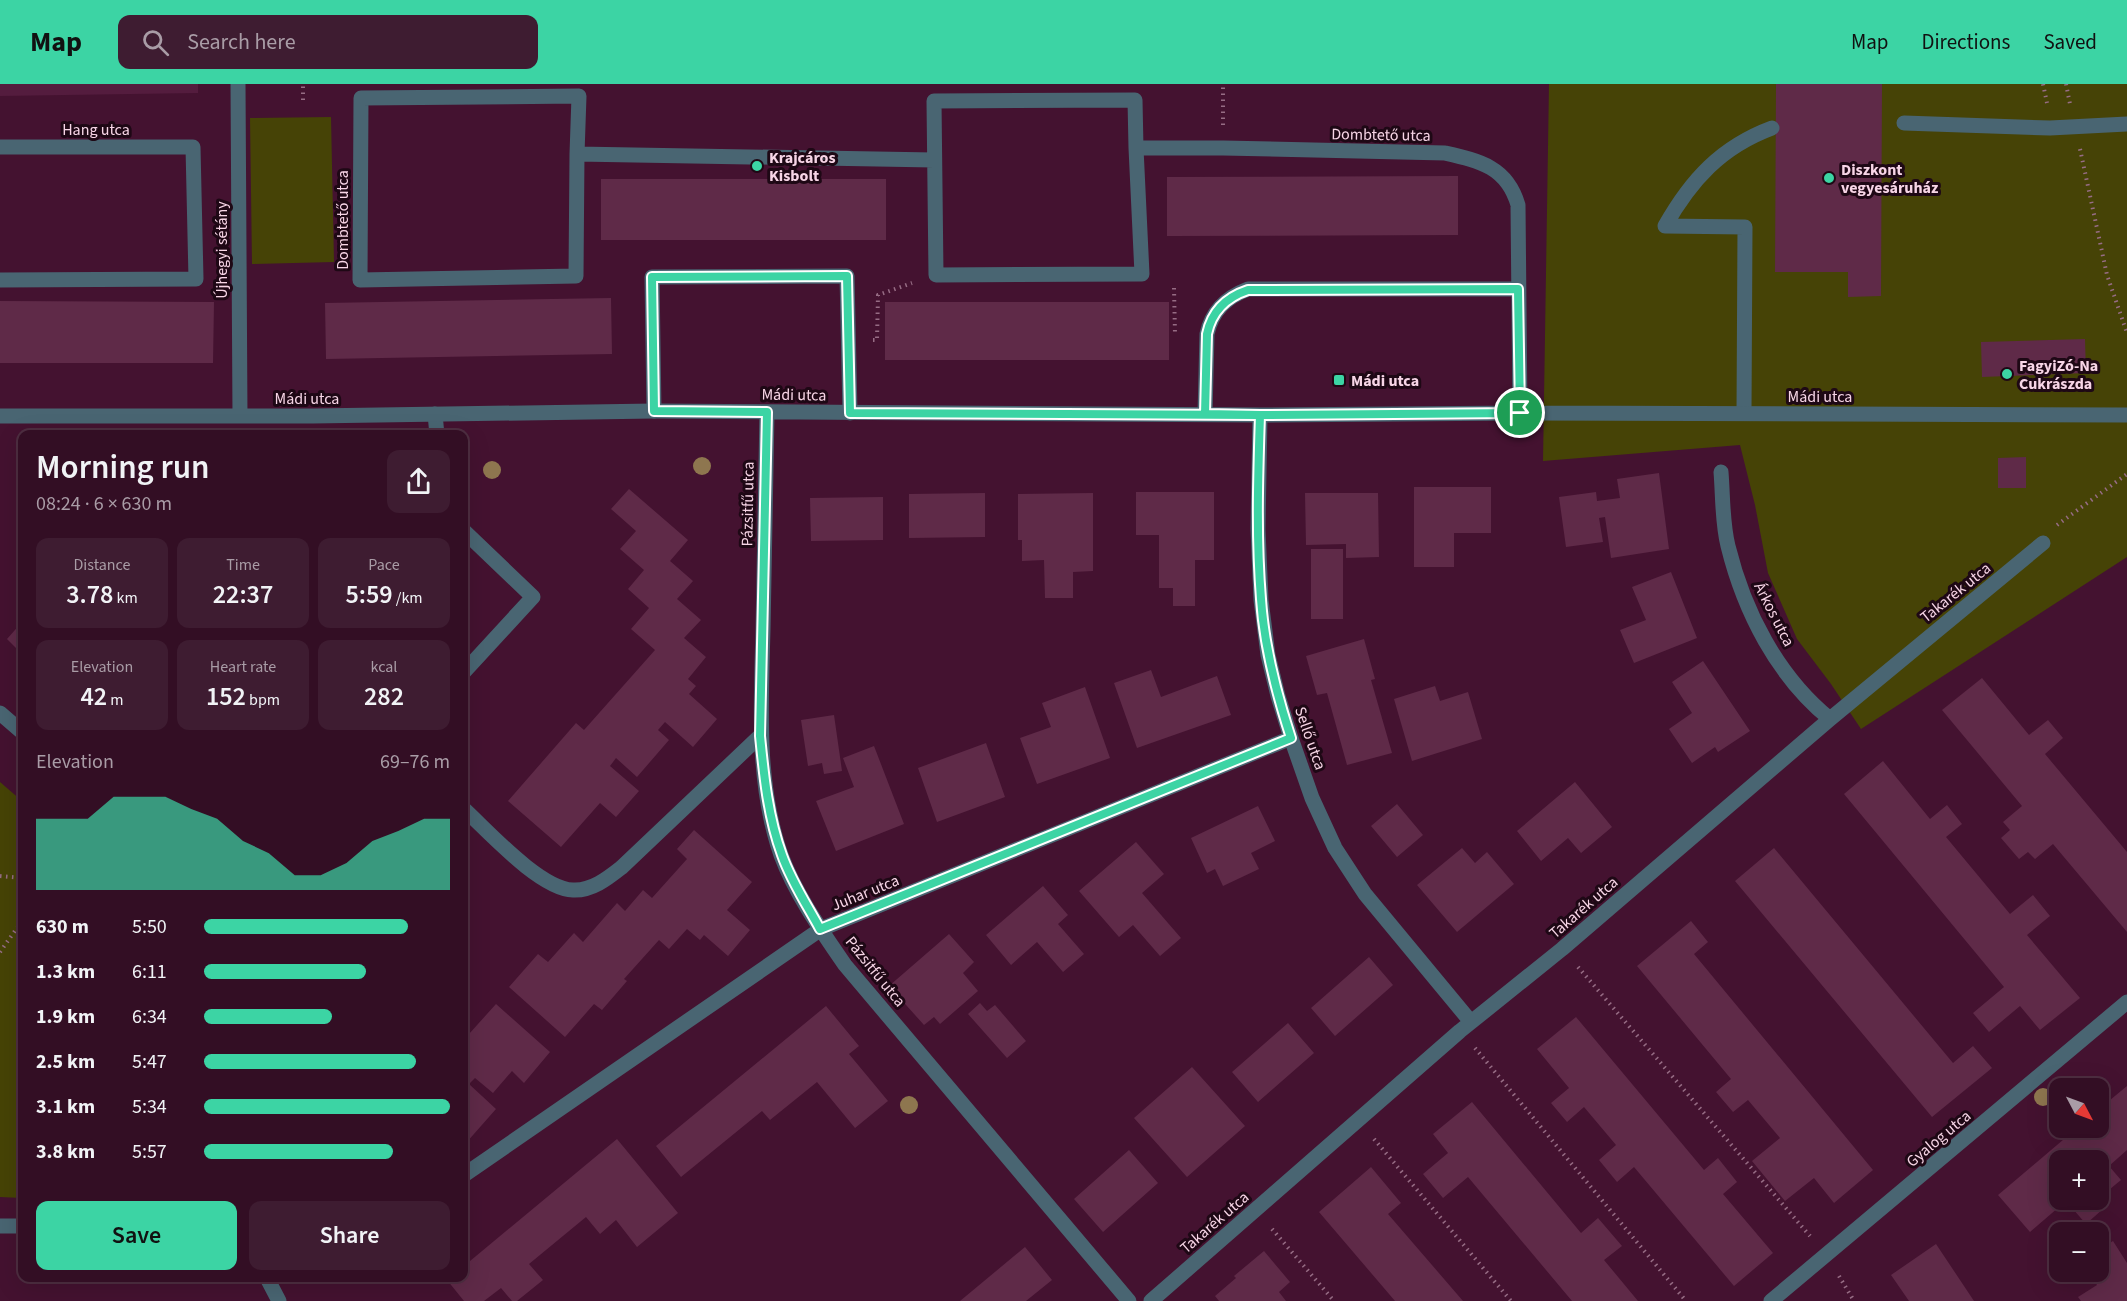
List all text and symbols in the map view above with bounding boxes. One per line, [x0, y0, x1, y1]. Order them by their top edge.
search box [118, 15, 538, 69]
text: Map [30, 22, 82, 62]
icon: search [139, 26, 172, 59]
text: Search here [187, 26, 296, 58]
text: Map [1851, 27, 1889, 57]
text: Directions [1922, 27, 2010, 57]
text: Saved [2043, 27, 2097, 57]
street label: Hang utca [62, 119, 130, 141]
street label: Dombtető utca [1331, 123, 1431, 147]
place label: Krajcáros Kisbolt [769, 147, 835, 187]
marker: Krajcáros Kisbolt [750, 159, 764, 173]
place label: Diszkont vegyesáruház [1841, 159, 1938, 199]
street label: Dombtető utca [332, 170, 354, 270]
marker: Diszkont vegyesáruház [1822, 171, 1836, 185]
street label: Újhegyi sétány [211, 201, 233, 299]
place label: FagyiZó-Na Cukrászda [2019, 355, 2098, 395]
marker: FagyiZó-Na Cukrászda [2000, 367, 2014, 381]
place label: Mádi utca [1351, 370, 1419, 392]
marker: Mádi utca [1332, 373, 1346, 387]
street label: Mádi utca [761, 383, 827, 407]
street label: Mádi utca [1788, 386, 1852, 408]
pin [1494, 387, 1545, 438]
street label: Mádi utca [275, 388, 339, 410]
icon: arrive [1503, 396, 1536, 429]
text: Morning run [36, 444, 210, 491]
button: share [387, 450, 450, 513]
street label: Pázsitfű utca [736, 461, 760, 547]
text: 08:24 · 6 × 630 m [36, 490, 172, 518]
text: Distance [74, 554, 130, 576]
text: Time [226, 554, 260, 576]
text: Pace [368, 554, 400, 576]
street label: Takarék utca [1916, 558, 1996, 628]
text: 3.78 [66, 576, 113, 613]
text: 22:37 [213, 576, 273, 613]
text: 5:59 [345, 576, 393, 613]
street label: Árkos utca [1749, 578, 1800, 650]
text: km [113, 587, 138, 609]
text: /km [393, 587, 423, 609]
text: Elevation [71, 656, 133, 678]
text: Heart rate [210, 656, 276, 678]
text: kcal [371, 656, 397, 678]
text: 42 [80, 678, 107, 715]
text: 152 [206, 678, 246, 715]
text: 282 [364, 678, 404, 715]
text: m [107, 689, 124, 711]
text: bpm [246, 689, 280, 711]
street label: Sellő utca [1289, 704, 1331, 773]
text: Elevation [36, 748, 114, 776]
text: 69–76 m [380, 748, 450, 776]
street label: Juhar utca [828, 869, 902, 916]
street label: Takarék utca [1544, 872, 1623, 944]
text: 630 m [36, 913, 89, 941]
text: 5:50 [132, 913, 167, 941]
street label: Pázsitfű utca [840, 932, 910, 1012]
text: 1.3 km [36, 958, 95, 986]
text: 6:11 [132, 958, 167, 986]
text: 1.9 km [36, 1003, 95, 1031]
text: 6:34 [132, 1003, 167, 1031]
text: 2.5 km [36, 1048, 95, 1076]
text: 5:47 [132, 1048, 167, 1076]
north arrow [2049, 1078, 2109, 1138]
map controls [2049, 1078, 2109, 1282]
text: 3.1 km [36, 1093, 95, 1121]
text: 5:34 [132, 1093, 167, 1121]
street label: Gyalog utca [1902, 1105, 1976, 1172]
text: 3.8 km [36, 1138, 95, 1166]
text: 5:57 [132, 1138, 167, 1166]
button: + [2049, 1150, 2109, 1210]
street label: Takarék utca [1175, 1187, 1254, 1259]
button: Save [36, 1201, 237, 1270]
button: Share [249, 1201, 450, 1270]
button: − [2049, 1222, 2109, 1282]

